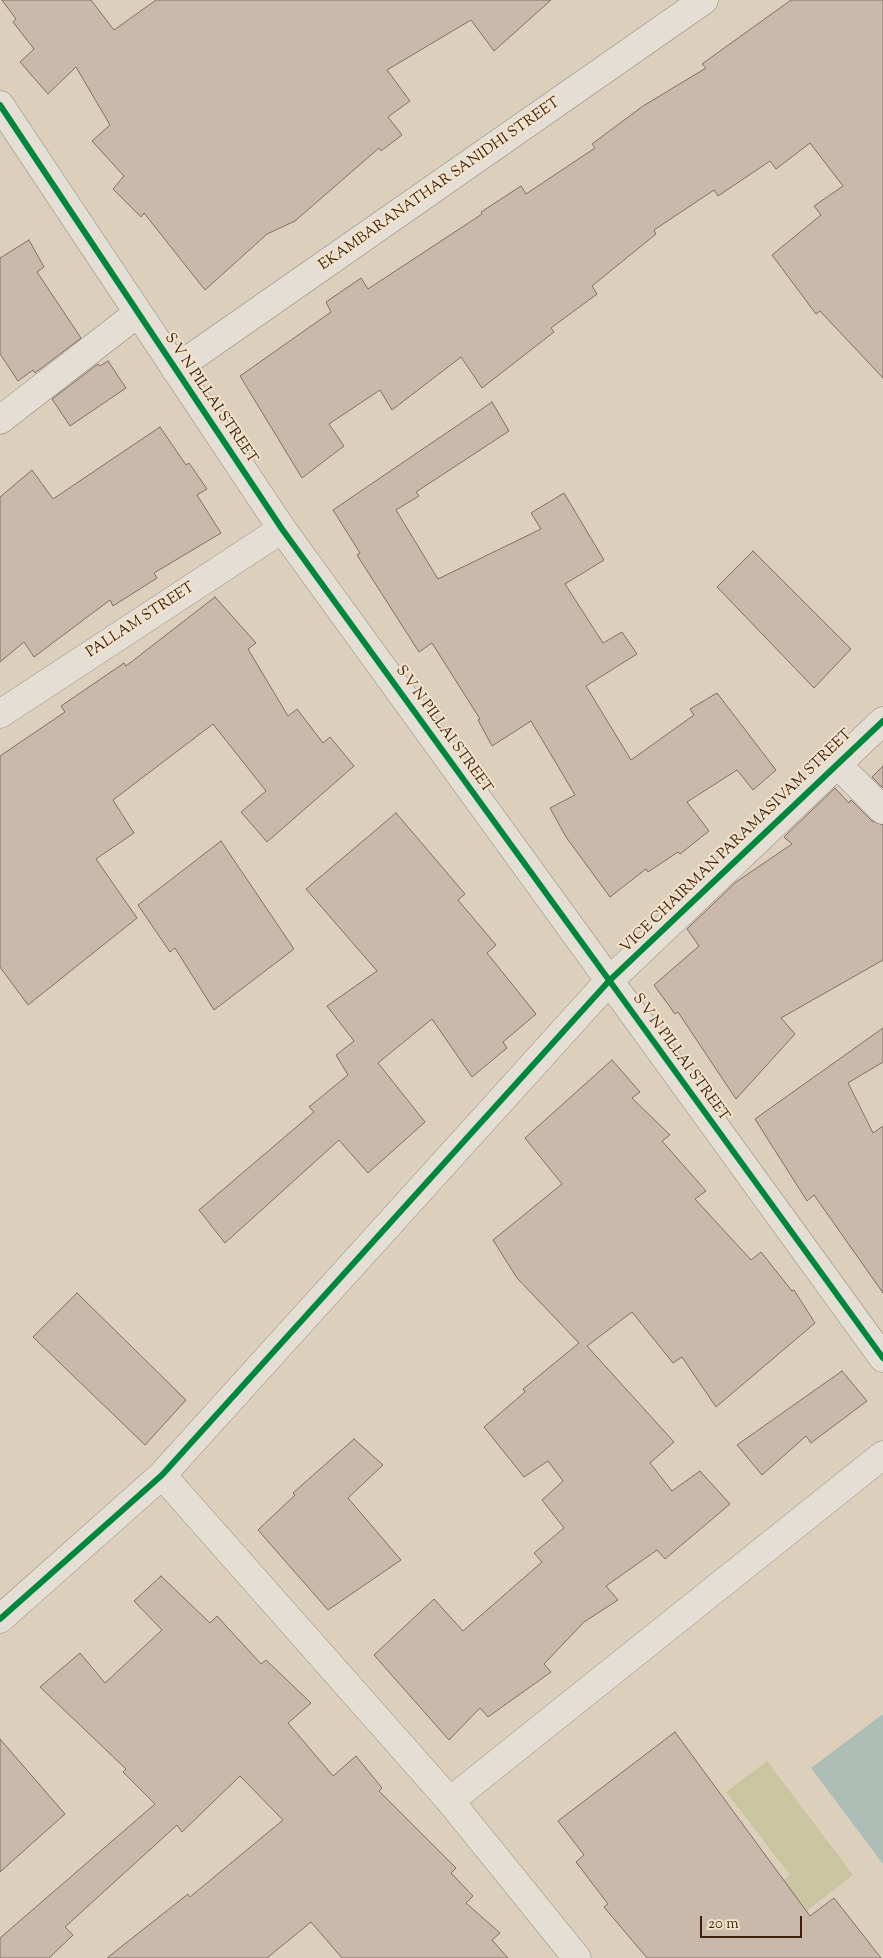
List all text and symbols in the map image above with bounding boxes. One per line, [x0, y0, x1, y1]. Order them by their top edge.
street label: EKAMBARANATHAR SANIDHI STREET [316, 95, 564, 275]
street label: S V N PILLAI STREET [160, 330, 260, 468]
street label: PALLAM STREET [84, 579, 198, 663]
street label: S V N PILLAI STREET [391, 663, 495, 797]
street label: VICE CHAIRMAN PARAMASIVAM STREET [618, 726, 856, 958]
street label: S V N PILLAI STREET [628, 991, 732, 1125]
scale bar [703, 1906, 806, 1938]
text: 20 m [708, 1914, 739, 1935]

